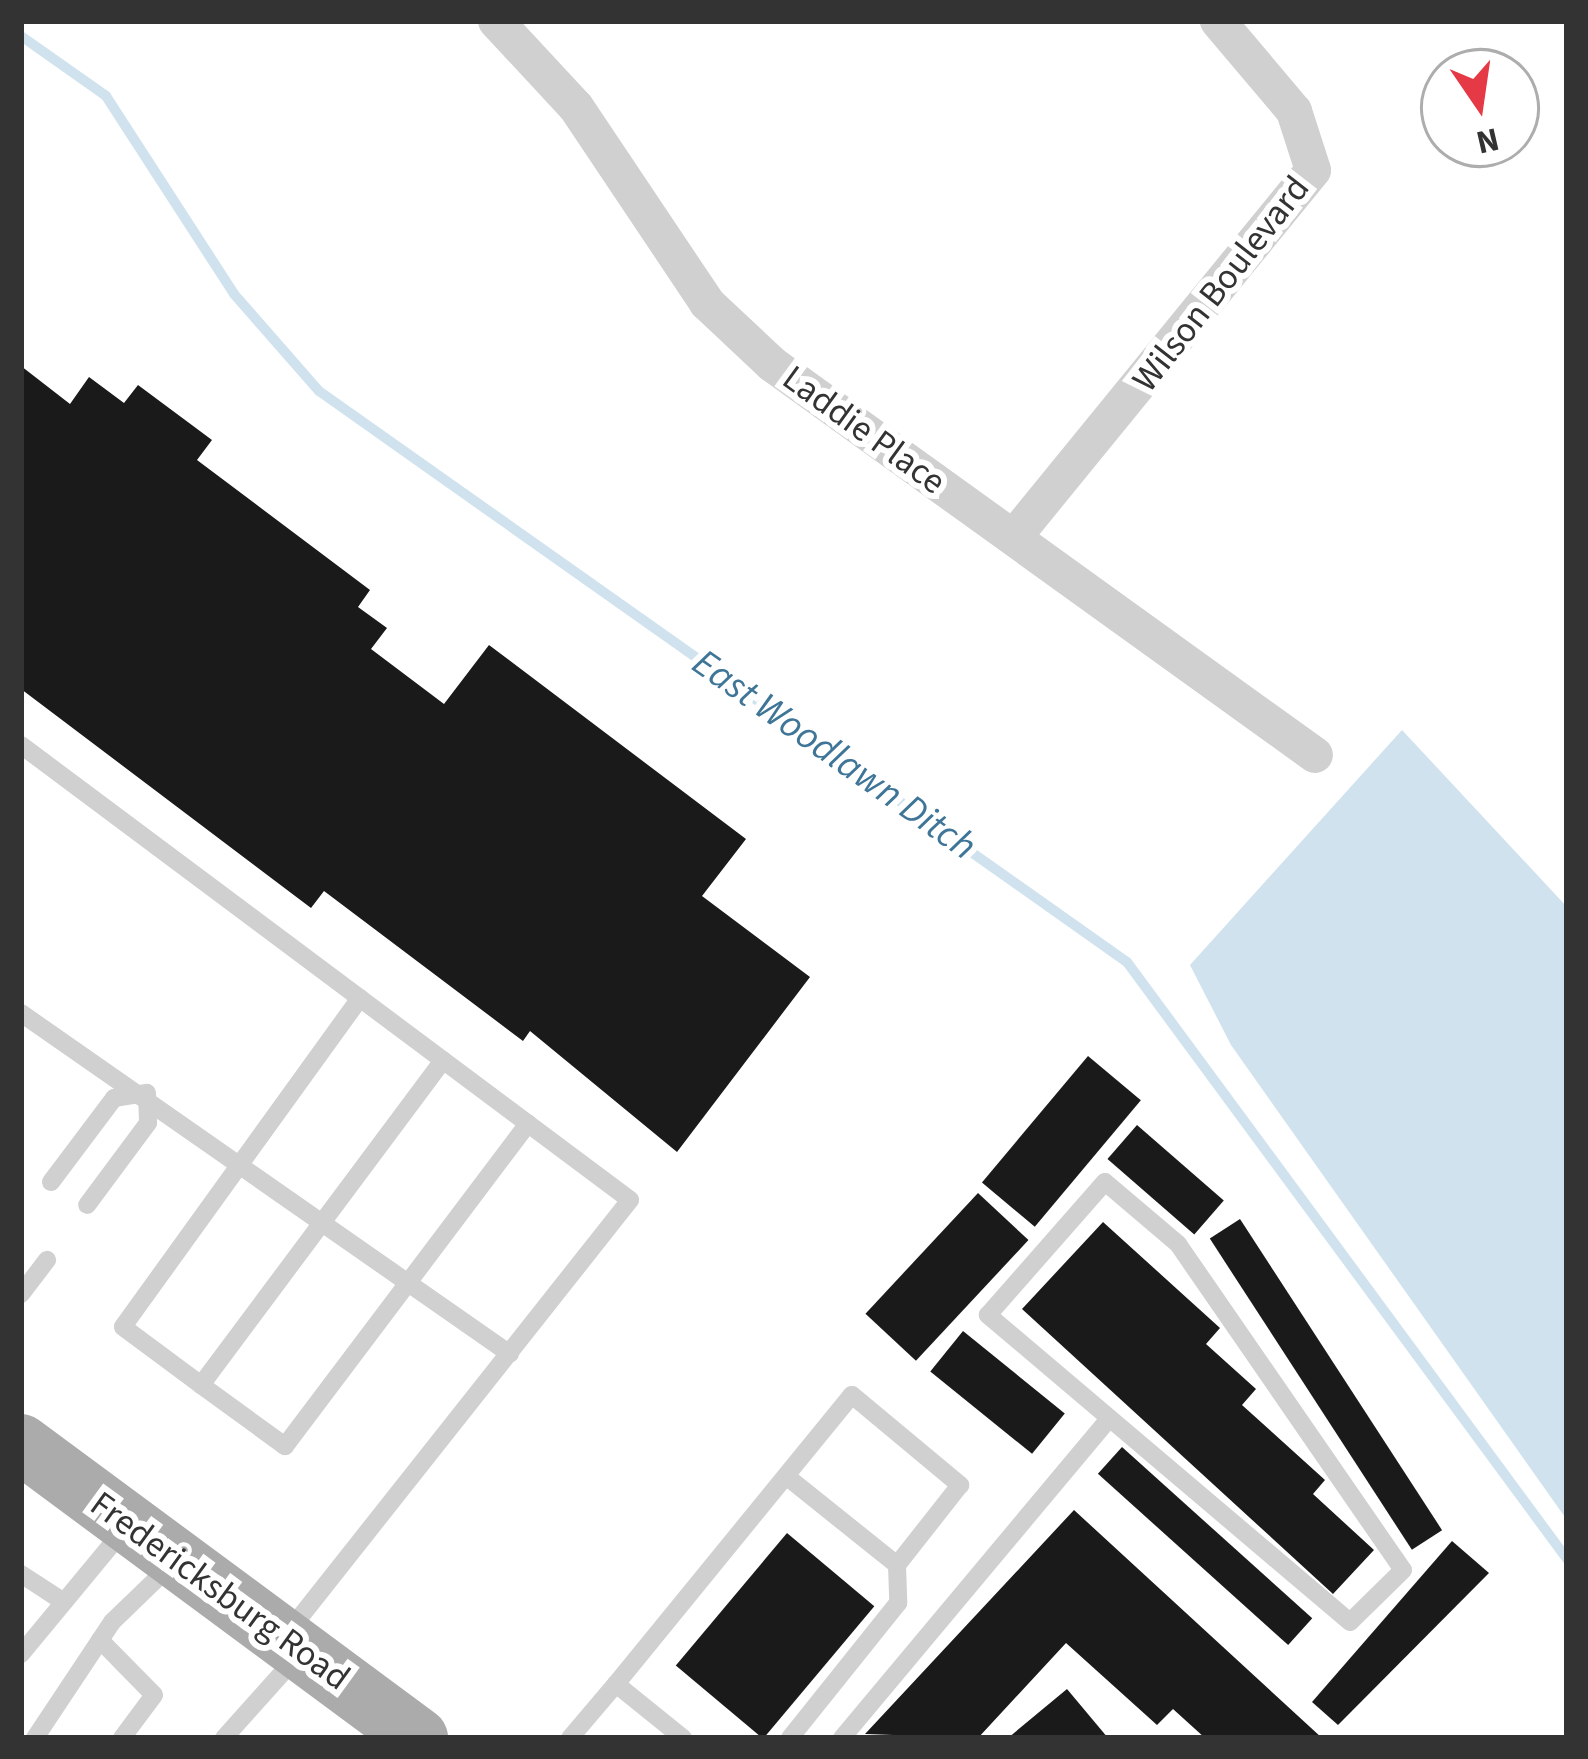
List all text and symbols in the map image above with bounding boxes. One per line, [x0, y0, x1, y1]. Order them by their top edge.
north arrow [1420, 48, 1540, 168]
text: N [1472, 115, 1504, 166]
street label: Wilson Boulevard [1123, 168, 1319, 400]
street label: Laddie Place [774, 356, 954, 504]
water label: East Woodlawn Ditch [683, 640, 985, 870]
street label: Fredericksburg Road [82, 1482, 358, 1700]

